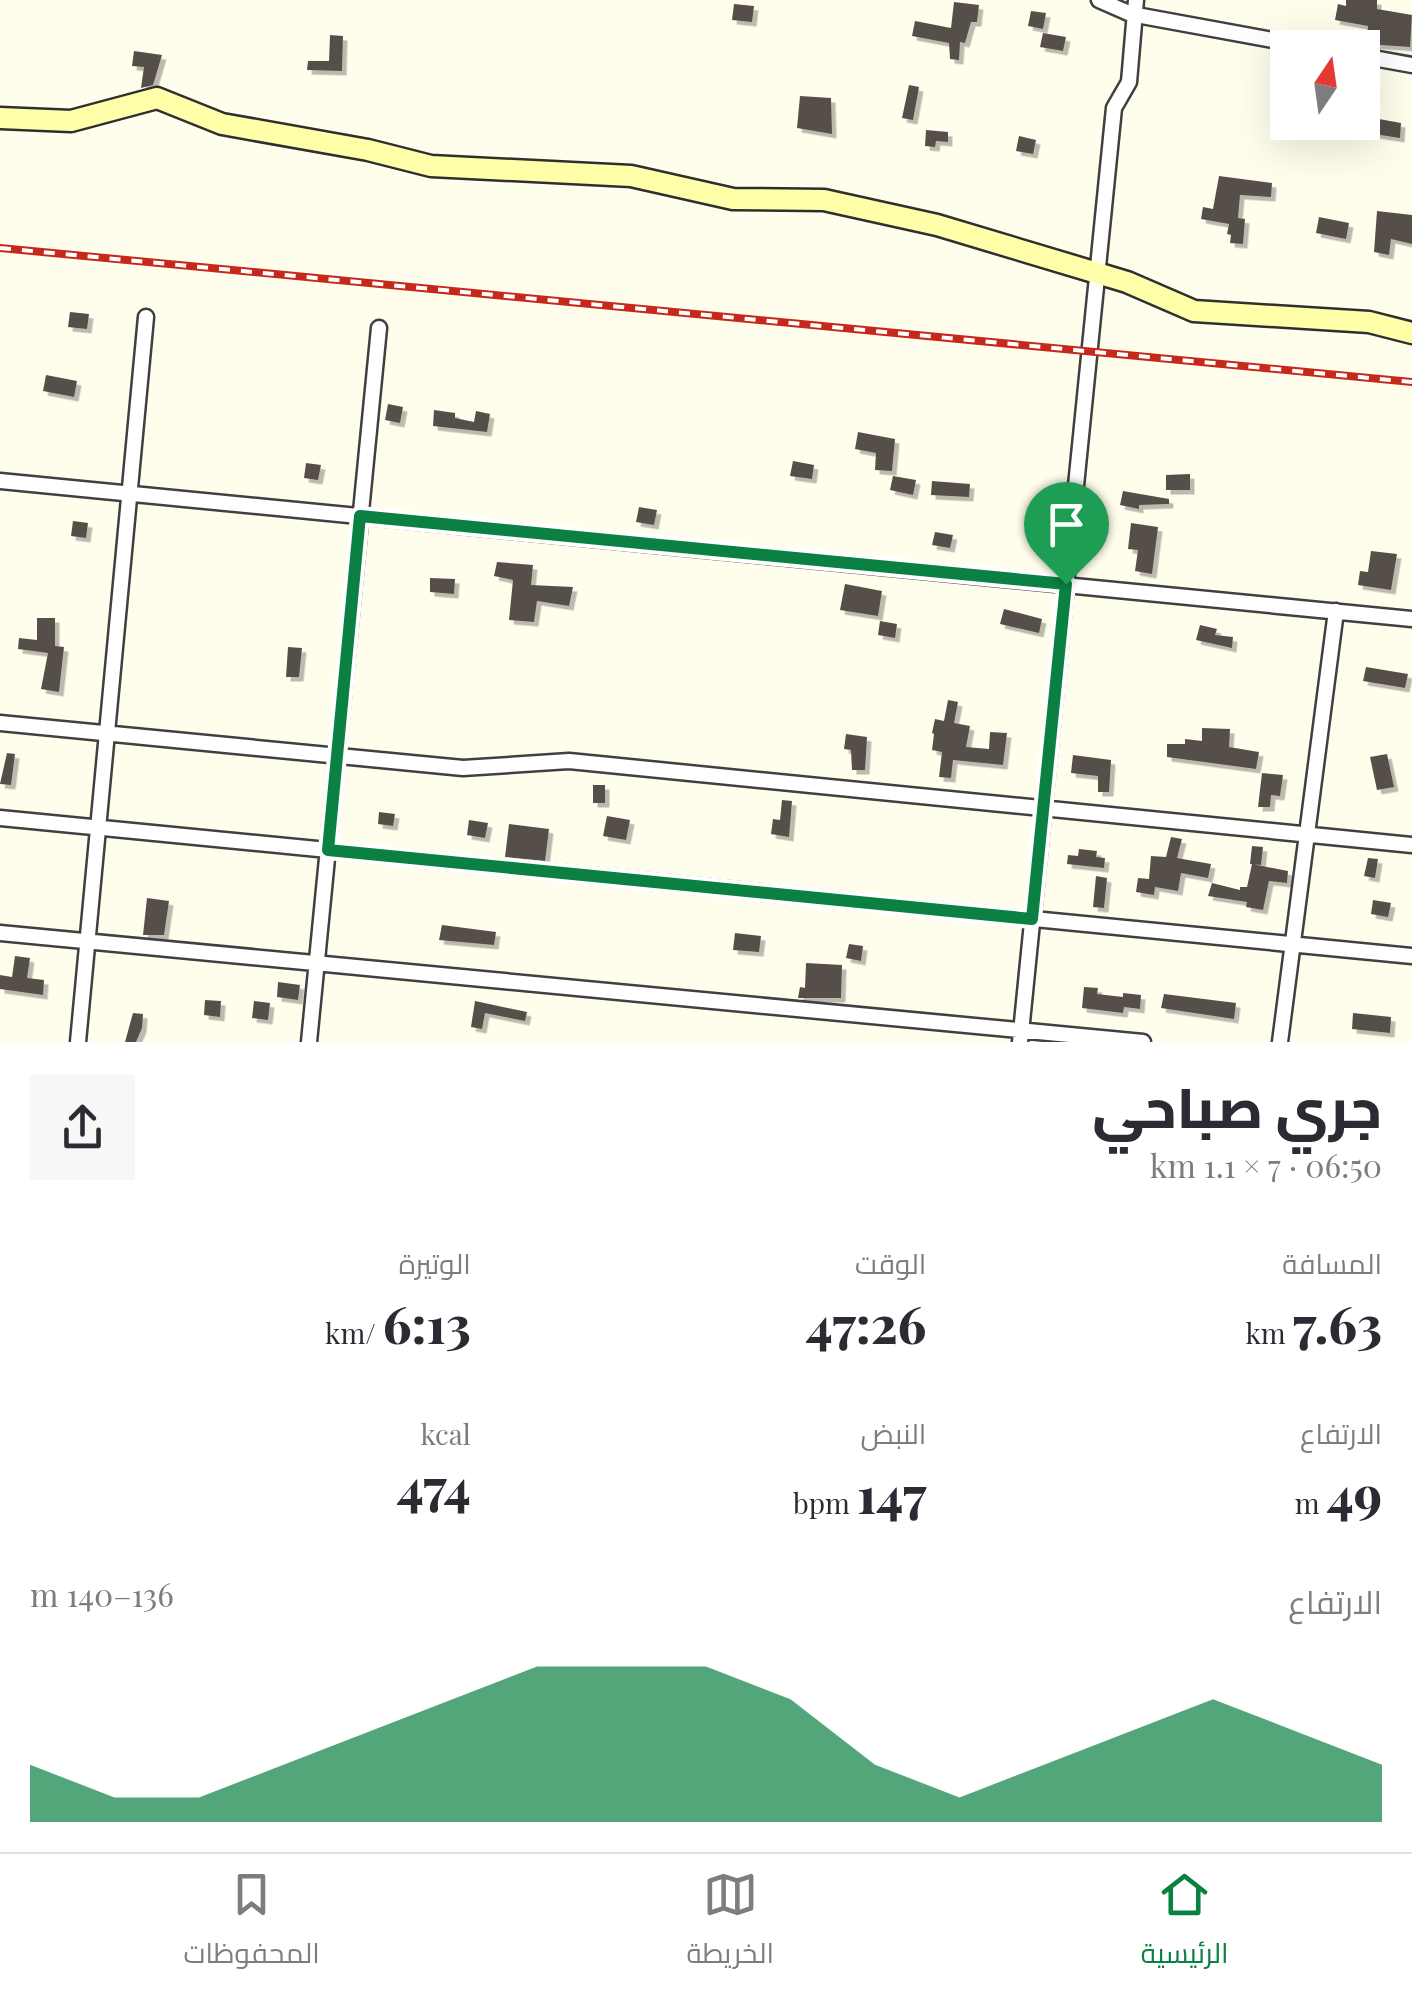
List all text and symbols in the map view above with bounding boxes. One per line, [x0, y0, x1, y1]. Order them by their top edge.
north arrow [1270, 30, 1380, 140]
map controls [1270, 30, 1380, 140]
pin [1024, 482, 1109, 585]
icon: arrive [1039, 497, 1094, 552]
text: جري صباحي [1092, 1068, 1382, 1142]
button: share [30, 1075, 135, 1180]
text: 06:50 · 7 × 1.1 km [1150, 1143, 1382, 1186]
text: الوتيرة [399, 1244, 471, 1281]
text: الوقت [855, 1244, 926, 1281]
text: المسافة [1282, 1244, 1382, 1281]
text: 6:13 [383, 1290, 471, 1357]
text: 47:26 [806, 1290, 926, 1357]
text: 7.63 [1293, 1290, 1382, 1357]
text: /km [325, 1314, 383, 1351]
text: km [1245, 1314, 1293, 1351]
text: النبض [860, 1414, 926, 1451]
text: الارتفاع [1300, 1414, 1382, 1451]
text: kcal [420, 1415, 471, 1452]
text: 474 [397, 1452, 471, 1519]
text: 147 [857, 1460, 926, 1527]
text: 49 [1327, 1460, 1382, 1527]
text: bpm [793, 1484, 857, 1521]
text: m [1295, 1484, 1327, 1521]
text: 136–140 m [30, 1572, 174, 1615]
text: الارتفاع [1288, 1579, 1382, 1622]
tab: المحفوظات [183, 1867, 320, 1979]
tab: الخريطة [687, 1867, 774, 1979]
tab: الرئيسية [1141, 1867, 1229, 1979]

